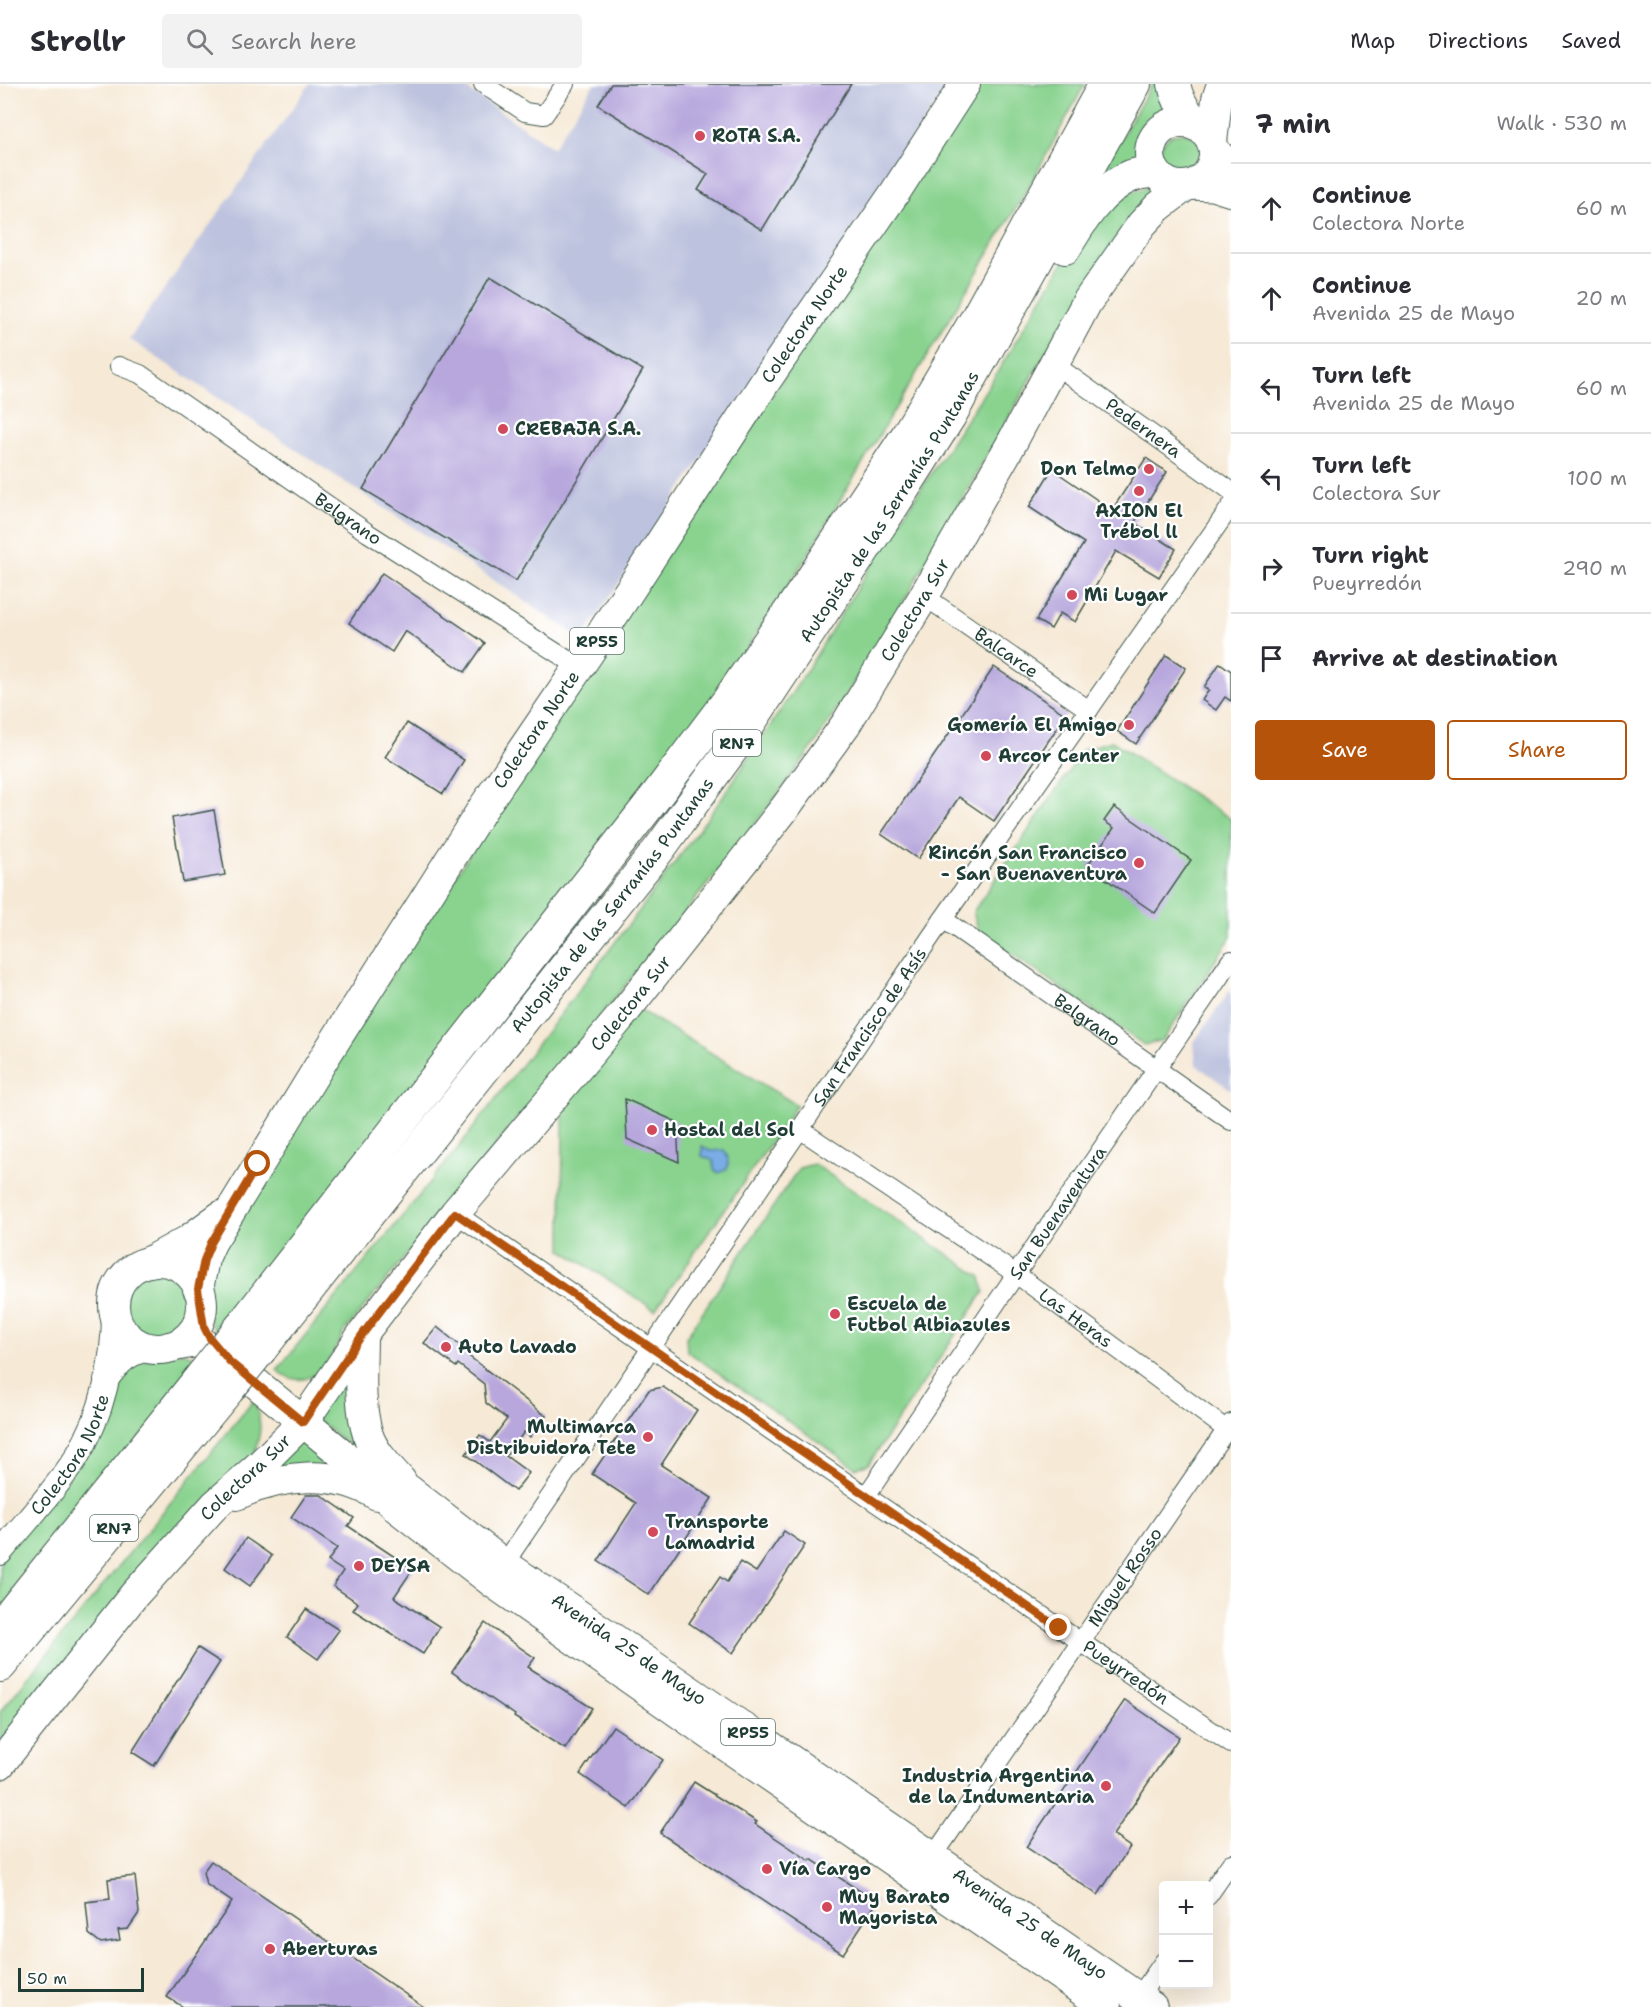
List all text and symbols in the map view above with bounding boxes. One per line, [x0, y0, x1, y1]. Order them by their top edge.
search box [162, 14, 582, 68]
text: Strollr [30, 22, 126, 60]
icon: search [183, 25, 216, 58]
text: Search here [231, 27, 357, 56]
text: Map [1350, 27, 1395, 55]
text: Directions [1428, 27, 1528, 55]
text: Saved [1561, 27, 1621, 55]
text: 7 min [1255, 106, 1331, 141]
text: Walk · 530 m [1496, 110, 1627, 136]
place label: ROTA S.A. [712, 124, 801, 148]
marker: ROTA S.A. [693, 129, 707, 143]
text: Continue [1312, 181, 1412, 210]
icon: ahead [1255, 192, 1288, 225]
text: 60 m [1575, 195, 1627, 221]
text: Colectora Norte [1312, 210, 1465, 236]
street label: Colectora Norte [756, 261, 853, 388]
text: Continue [1312, 271, 1412, 300]
icon: ahead [1255, 282, 1288, 315]
text: 20 m [1576, 285, 1627, 311]
text: Avenida 25 de Mayo [1312, 300, 1515, 326]
text: Turn left [1312, 361, 1411, 390]
street label: Autopista de las Serranías Puntanas [794, 366, 985, 647]
icon: left [1255, 372, 1288, 405]
text: 60 m [1575, 375, 1627, 401]
text: Avenida 25 de Mayo [1312, 390, 1515, 416]
street label: Pedernera [1101, 393, 1186, 464]
place label: CREBAJA S.A. [515, 417, 641, 441]
marker: CREBAJA S.A. [496, 422, 510, 436]
text: Turn left [1312, 451, 1411, 480]
place label: Don Telmo [1041, 457, 1137, 481]
marker: Don Telmo [1142, 462, 1156, 476]
icon: left [1255, 462, 1288, 495]
text: 100 m [1567, 465, 1627, 491]
text: Colectora Sur [1312, 480, 1441, 506]
marker: AXION El Trébol ll [1132, 484, 1146, 498]
street label: Belgrano [310, 487, 386, 551]
place label: AXION El Trébol ll [1095, 499, 1183, 544]
text: Turn right [1312, 541, 1429, 570]
icon: right [1255, 552, 1288, 585]
street label: Colectora Sur [875, 554, 955, 666]
text: 290 m [1562, 555, 1627, 581]
text: Pueyrredón [1312, 570, 1422, 596]
place label: Mi Lugar [1084, 583, 1169, 607]
marker: Mi Lugar [1065, 588, 1079, 602]
street label: Balcarce [969, 622, 1043, 683]
road number: RP55 [570, 628, 624, 654]
icon: arrive [1255, 642, 1288, 675]
text: Arrive at destination [1312, 644, 1558, 673]
street label: Colectora Norte [488, 666, 585, 793]
place label: Gomería El Amigo [947, 713, 1117, 737]
marker: Gomería El Amigo [1122, 718, 1136, 732]
button: Save [1255, 720, 1435, 780]
button: Share [1447, 720, 1627, 780]
road number: RN7 [713, 730, 761, 756]
place label: Arcor Center [998, 744, 1120, 768]
marker: Arcor Center [979, 749, 993, 763]
street label: Autopista de las Serranías Puntanas [505, 773, 719, 1038]
place label: Rincón San Francisco - San Buenaventura [928, 841, 1128, 886]
marker: Rincón San Francisco - San Buenaventura [1132, 856, 1146, 870]
street label: San Francisco de Asís [807, 943, 932, 1111]
street label: Colectora Sur [585, 950, 677, 1056]
street label: Belgrano [1049, 988, 1125, 1052]
place label: Hostal del Sol [664, 1118, 795, 1142]
marker: Hostal del Sol [645, 1123, 659, 1137]
street label: San Buenaventura [1004, 1141, 1112, 1284]
route start [244, 1150, 270, 1176]
street label: Las Heras [1034, 1283, 1117, 1353]
place label: Escuela de Futbol Albiazules [847, 1292, 1010, 1337]
marker: Escuela de Futbol Albiazules [828, 1307, 842, 1321]
place label: Auto Lavado [458, 1335, 577, 1359]
marker: Auto Lavado [439, 1340, 453, 1354]
street label: Colectora Norte [25, 1391, 115, 1520]
place label: Multimarca Distribuidora Tete [467, 1415, 637, 1460]
street label: Colectora Sur [195, 1429, 296, 1526]
marker: Multimarca Distribuidora Tete [641, 1430, 655, 1444]
place label: Transporte Lamadrid [665, 1510, 769, 1555]
road number: RN7 [90, 1515, 138, 1541]
street label: Miguel Rosso [1082, 1523, 1168, 1632]
marker: Transporte Lamadrid [646, 1525, 660, 1539]
place label: DEYSA [371, 1554, 431, 1578]
marker: DEYSA [352, 1559, 366, 1573]
street label: Avenida 25 de Mayo [547, 1588, 711, 1711]
route end [1045, 1614, 1071, 1640]
street label: Pueyrredón [1078, 1635, 1173, 1710]
road number: RP55 [721, 1719, 775, 1745]
place label: Industria Argentina de la Indumentaria [902, 1764, 1095, 1809]
marker: Industria Argentina de la Indumentaria [1099, 1779, 1113, 1793]
place label: Vía Cargo [779, 1857, 871, 1881]
marker: Vía Cargo [760, 1862, 774, 1876]
street label: Avenida 25 de Mayo [948, 1862, 1112, 1985]
map controls [1159, 1881, 1213, 1989]
button: + [1159, 1881, 1213, 1935]
place label: Muy Barato Mayorista [839, 1885, 950, 1930]
marker: Muy Barato Mayorista [820, 1900, 834, 1914]
button: − [1159, 1935, 1213, 1989]
place label: Aberturas [282, 1937, 378, 1961]
marker: Aberturas [263, 1942, 277, 1956]
scale bar [18, 1965, 144, 1992]
text: 50 m [27, 1968, 67, 1989]

